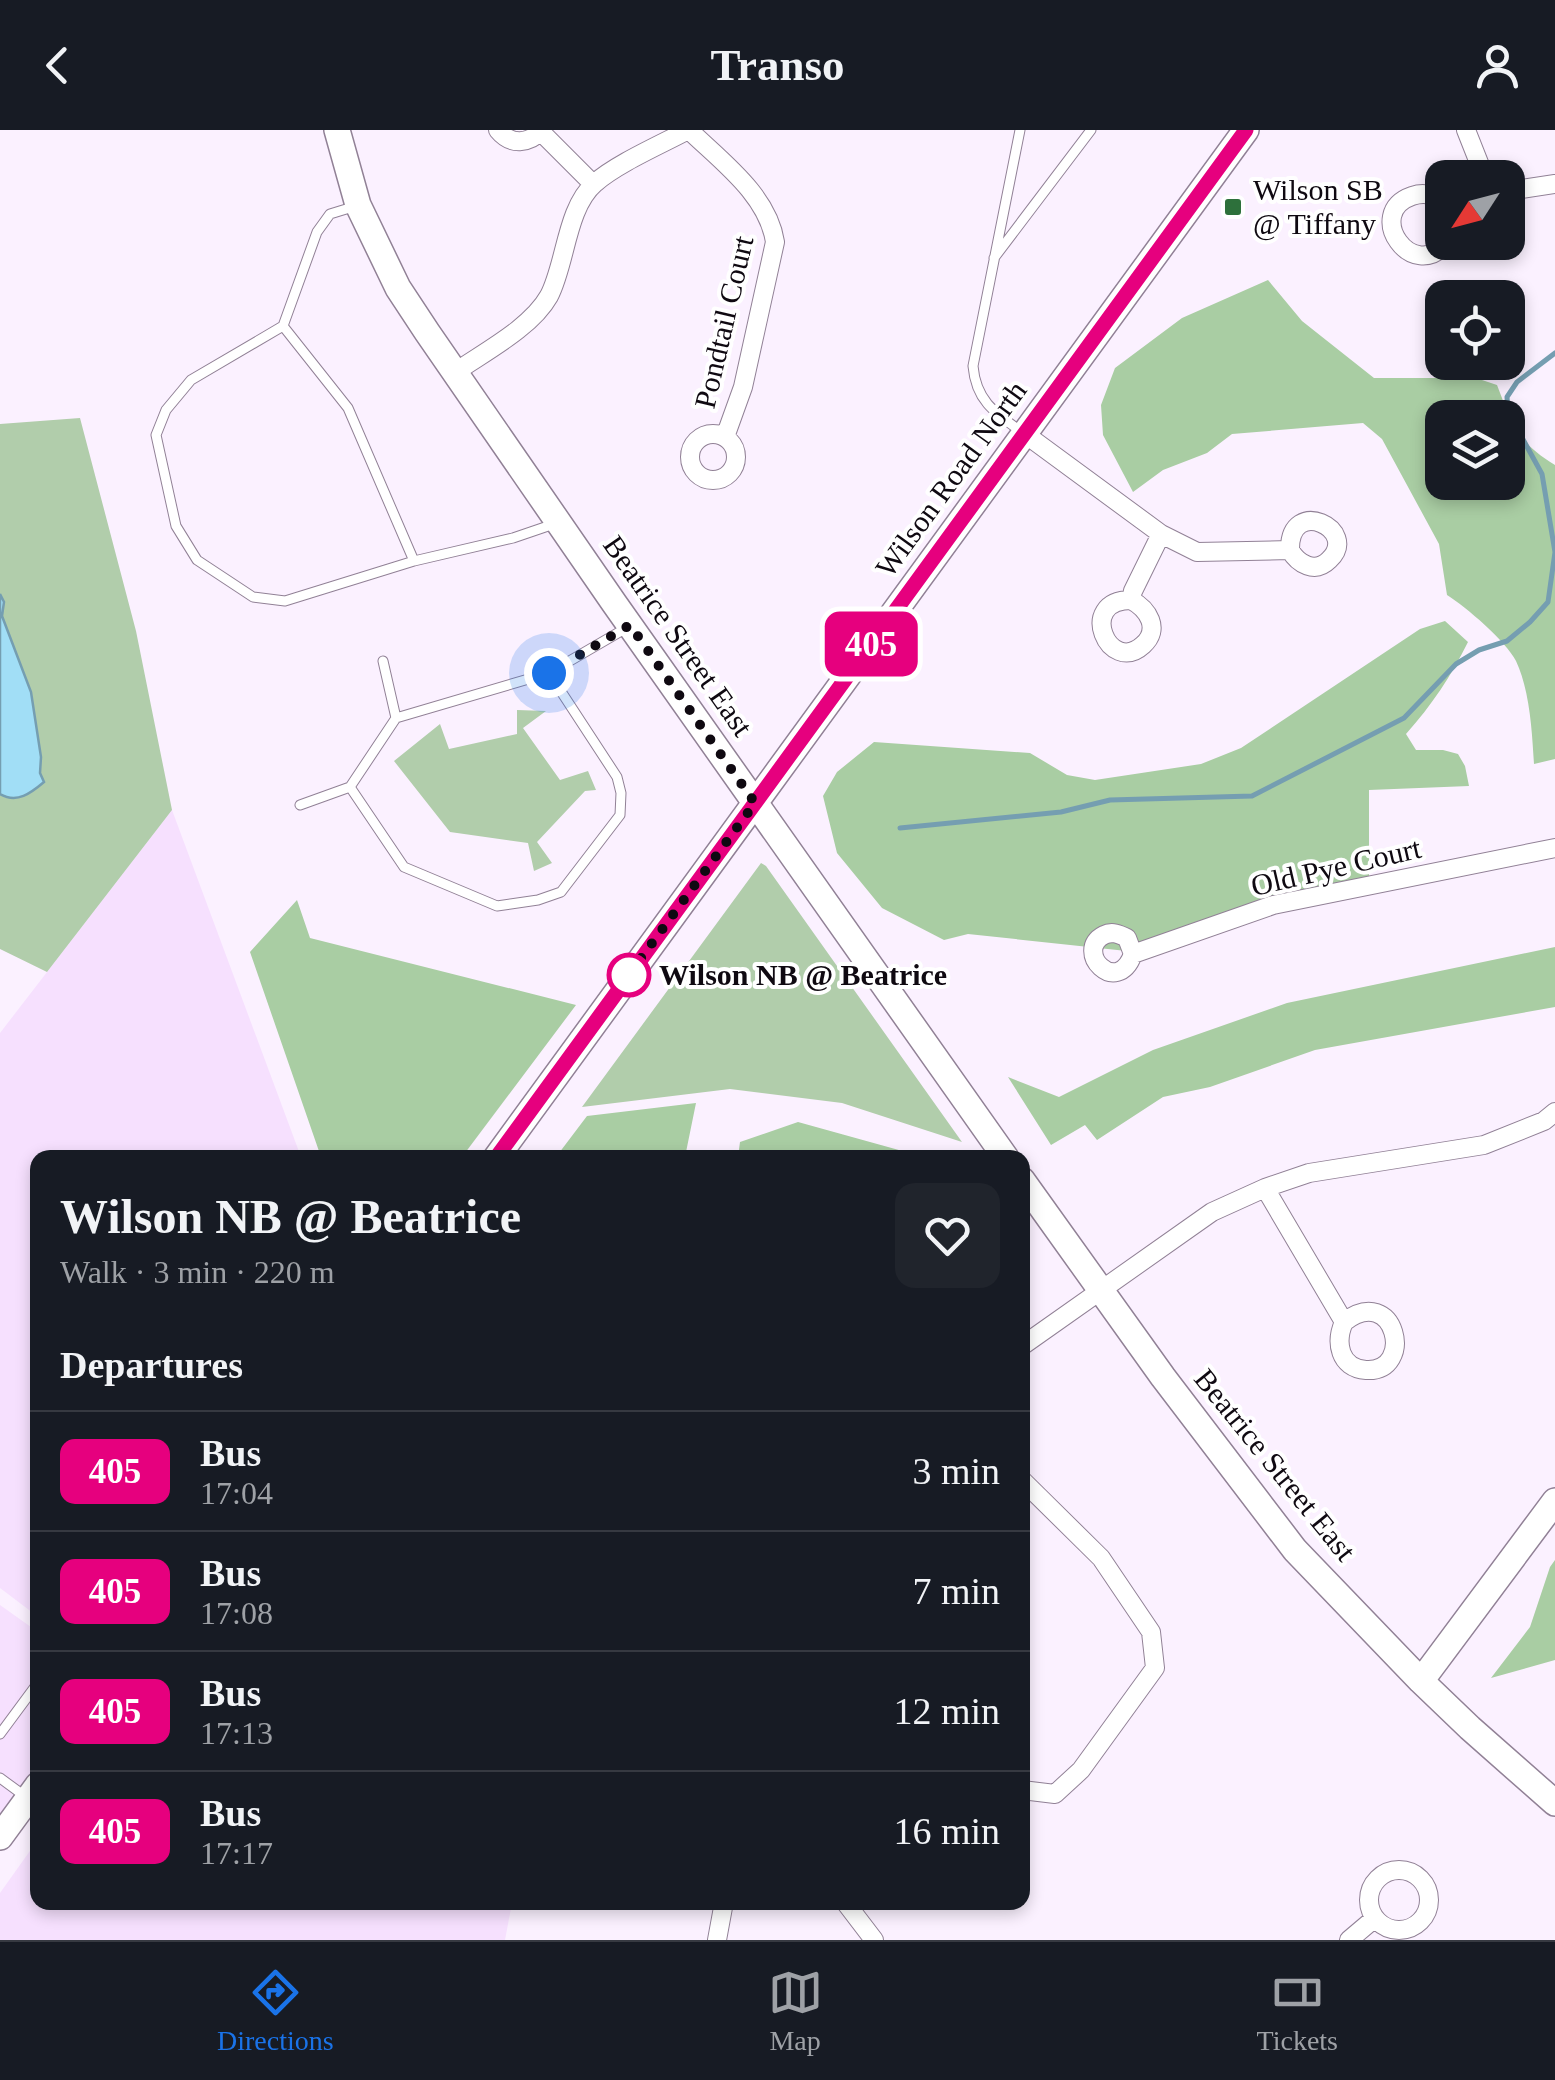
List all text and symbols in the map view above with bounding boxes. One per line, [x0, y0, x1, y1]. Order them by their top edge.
icon: back [30, 38, 85, 93]
icon: person [1470, 38, 1525, 93]
text: Transo [710, 40, 845, 90]
north arrow [1425, 160, 1525, 260]
map controls [1425, 160, 1525, 500]
place label: Wilson SB @ Tiffany [1253, 173, 1383, 241]
marker: Wilson SB @ Tiffany [1222, 196, 1244, 218]
street label: Pondtail Court [688, 232, 760, 411]
button: locate [1425, 280, 1525, 380]
street label: Wilson Road North [869, 374, 1033, 583]
button: layers [1425, 400, 1525, 500]
street label: Beatrice Street East [597, 529, 760, 743]
line badge: 405 [814, 612, 928, 676]
text: 405 [845, 625, 897, 664]
your location [524, 648, 574, 698]
street label: Old Pye Court [1248, 831, 1425, 902]
marker: Wilson NB @ Beatrice [608, 954, 650, 996]
place label: Wilson NB @ Beatrice [659, 958, 947, 991]
button: heart [895, 1183, 1000, 1288]
text: Wilson NB @ Beatrice [60, 1190, 521, 1243]
text: Walk · 3 min · 220 m [60, 1254, 335, 1290]
text: Departures [60, 1344, 243, 1386]
street label: Beatrice Street East [1188, 1362, 1363, 1568]
text: Bus [200, 1432, 261, 1474]
text: 3 min [912, 1450, 1000, 1492]
text: 405 [89, 1452, 141, 1491]
text: 17:04 [200, 1475, 273, 1511]
text: Bus [200, 1552, 261, 1594]
text: 7 min [912, 1570, 1000, 1612]
text: 405 [89, 1572, 141, 1611]
text: 17:08 [200, 1595, 273, 1631]
text: Bus [200, 1672, 261, 1714]
text: 12 min [893, 1690, 1000, 1732]
text: 405 [89, 1692, 141, 1731]
text: 17:13 [200, 1715, 273, 1751]
text: Bus [200, 1792, 261, 1834]
text: 16 min [893, 1810, 1000, 1852]
text: 405 [89, 1812, 141, 1851]
text: 17:17 [200, 1835, 273, 1871]
tab: Directions [217, 1965, 334, 2057]
tab: Map [768, 1965, 823, 2057]
tab: Tickets [1257, 1965, 1338, 2057]

